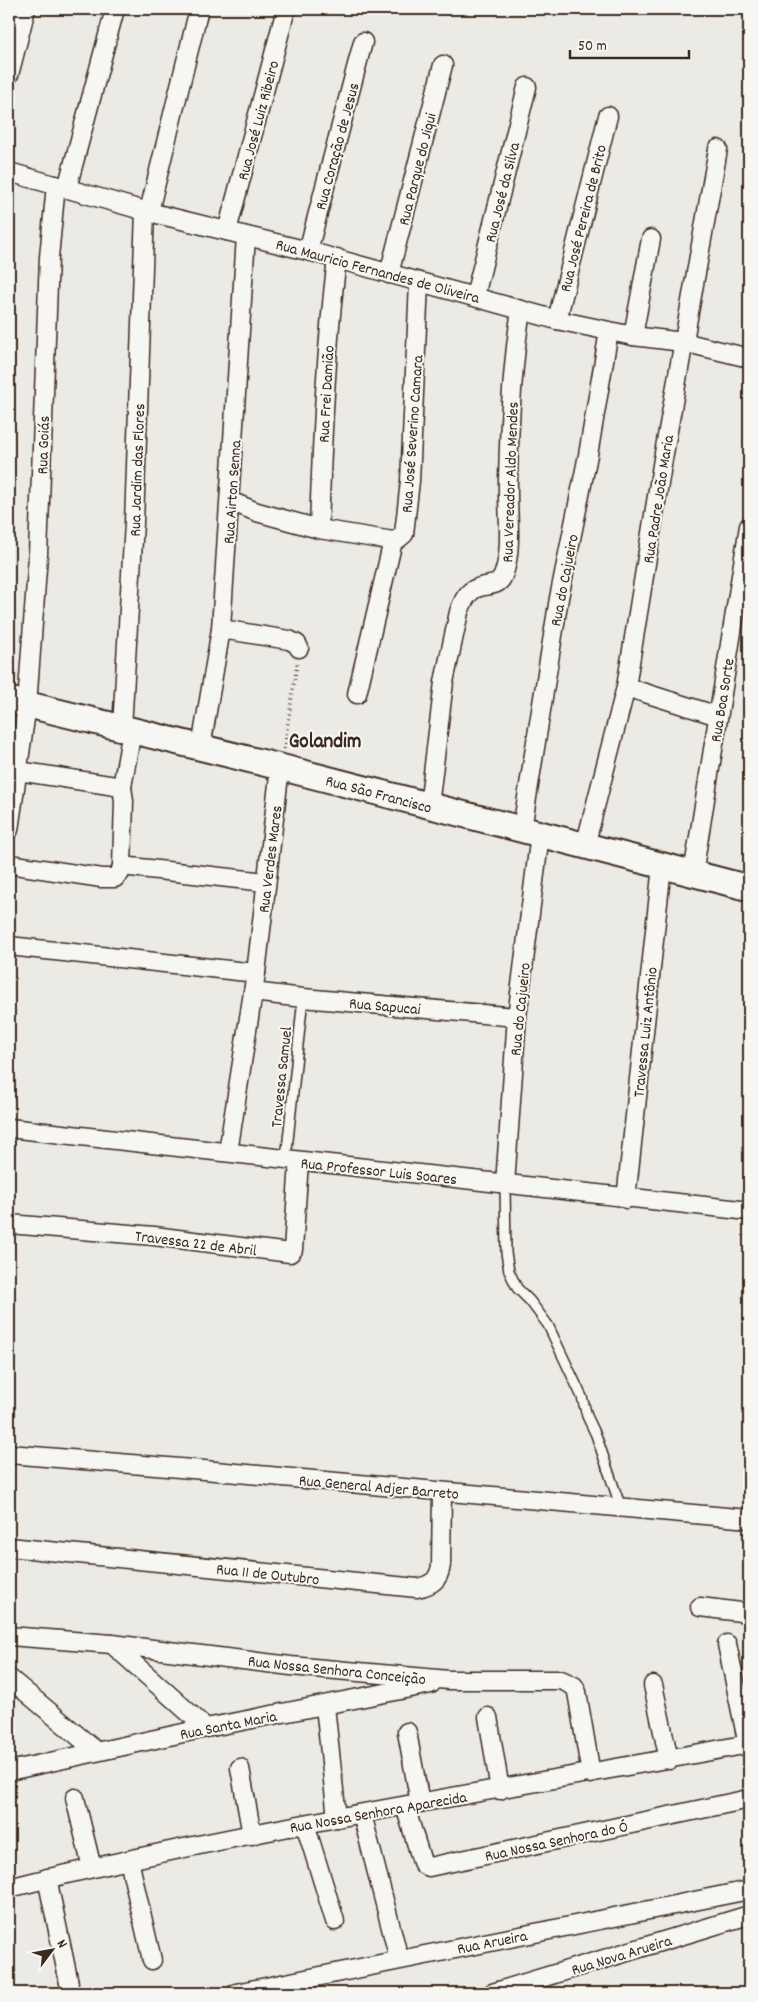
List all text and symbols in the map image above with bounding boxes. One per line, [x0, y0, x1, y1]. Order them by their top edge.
scale bar [570, 28, 689, 60]
text: 50 m [578, 36, 607, 58]
street label: Rua José Luiz Ribeiro [232, 58, 286, 183]
street label: Rua Coração de Jesus [310, 80, 367, 213]
street label: Rua Parque do Jiqui [393, 111, 444, 228]
street label: Rua José da Silva [480, 140, 527, 245]
street label: Rua José Pereira de Brito [555, 143, 614, 295]
street label: Rua Mauricio Fernandes de Oliveira [273, 234, 482, 311]
street label: Rua Frei Damião [313, 345, 342, 443]
street label: Rua José Severino Camara [397, 354, 431, 514]
street label: Rua Vereador Aldo Mendes [497, 401, 526, 563]
street label: Rua Jardim das Flores [125, 403, 152, 537]
street label: Rua Goiás [32, 415, 57, 475]
street label: Rua Padre João Maria [638, 433, 681, 565]
street label: Rua Airton Senna [218, 439, 249, 545]
street label: Rua do Cajueiro [545, 532, 586, 629]
street label: Rua Boa Sorte [705, 657, 741, 744]
district label: Golandim [289, 728, 361, 758]
street label: Rua São Francisco [323, 770, 434, 821]
street label: Rua Verdes Mares [253, 804, 290, 914]
street label: Rua do Cajueiro [505, 961, 538, 1057]
street label: Travessa Luiz Antônio [628, 966, 665, 1099]
street label: Rua Sapucai [348, 993, 421, 1022]
street label: Travessa Samuel [266, 1025, 299, 1129]
street label: Rua Professor Luis Soares [299, 1153, 458, 1192]
street label: Travessa 22 de Abril [134, 1226, 258, 1263]
street label: Rua General Adjer Barreto [298, 1470, 460, 1507]
street label: Rua 11 de Outubro [215, 1559, 320, 1592]
street label: Rua Nossa Senhora Conceição [247, 1651, 427, 1692]
street label: Rua Santa Maria [178, 1706, 279, 1747]
street label: Rua Nossa Senhora Aparecida [288, 1786, 469, 1840]
street label: Rua Nossa Senhora do Ó [483, 1816, 630, 1869]
north arrow [28, 1924, 78, 1974]
street label: Rua Arueira [456, 1925, 530, 1962]
street label: Rua Nova Arueira [569, 1930, 675, 1983]
text: N [51, 1936, 72, 1952]

